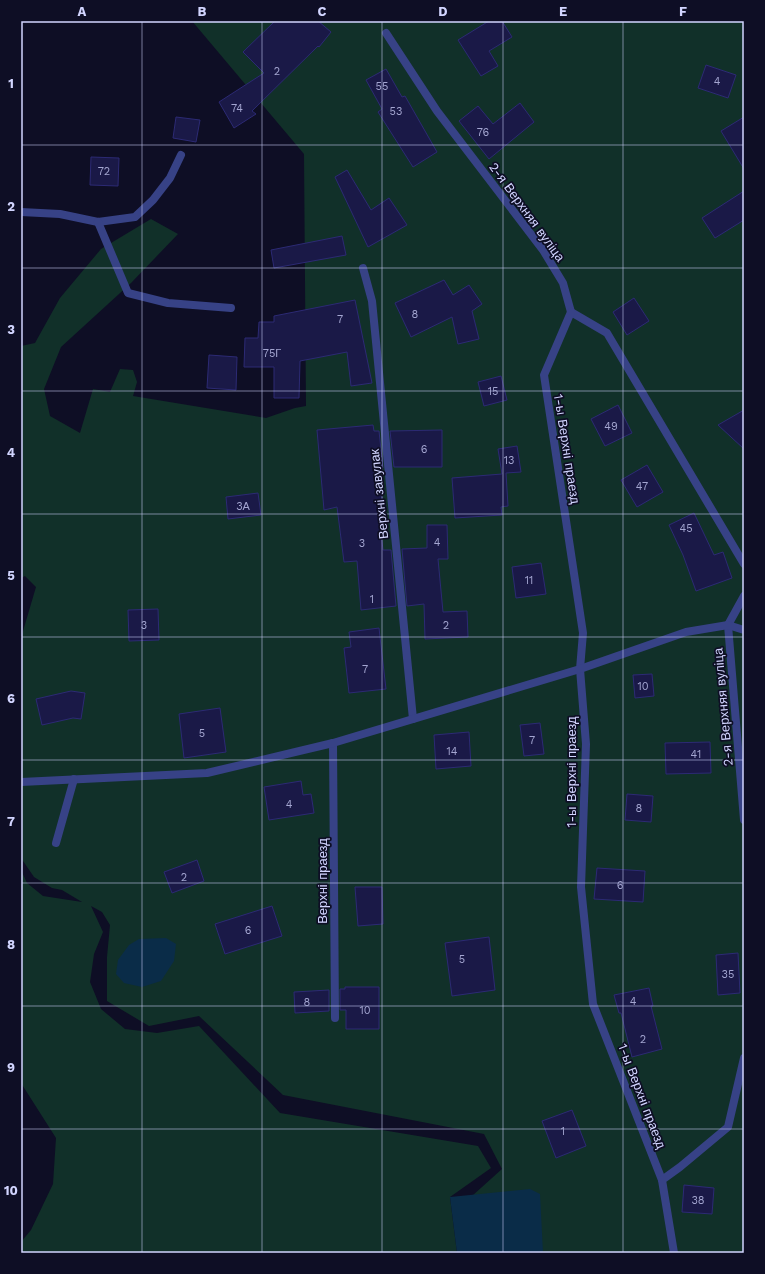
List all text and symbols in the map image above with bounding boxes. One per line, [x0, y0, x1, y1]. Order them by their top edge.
text: A [78, 4, 87, 19]
text: B [198, 4, 207, 19]
text: C [318, 4, 327, 19]
text: D [438, 4, 448, 19]
text: E [559, 4, 567, 19]
text: F [679, 4, 687, 19]
house number: 2 [274, 65, 280, 78]
house number: 4 [714, 75, 721, 88]
text: 1 [8, 76, 14, 91]
house number: 55 [376, 80, 388, 93]
house number: 74 [231, 102, 243, 115]
house number: 53 [390, 105, 402, 118]
house number: 76 [477, 126, 490, 139]
street label: 2-я Верхняя вуліца [486, 160, 568, 265]
house number: 72 [98, 165, 110, 178]
text: 2 [7, 199, 15, 214]
house number: 8 [412, 308, 419, 321]
house number: 7 [337, 313, 343, 326]
text: 3 [7, 322, 15, 337]
house number: 75Г [263, 347, 281, 360]
house number: 15 [488, 385, 498, 398]
street label: 1-ы Верхні праезд [551, 393, 583, 505]
house number: 49 [604, 420, 618, 433]
house number: 6 [421, 443, 428, 456]
text: 4 [7, 445, 16, 460]
street label: Верхні завулак [367, 448, 391, 540]
house number: 13 [504, 454, 514, 467]
house number: 47 [636, 480, 648, 493]
house number: 3А [236, 500, 251, 513]
house number: 45 [679, 522, 693, 535]
house number: 4 [434, 536, 441, 549]
house number: 3 [359, 537, 365, 550]
text: 5 [7, 568, 15, 583]
house number: 11 [525, 574, 533, 587]
house number: 1 [370, 593, 374, 606]
house number: 3 [141, 619, 147, 632]
house number: 2 [443, 619, 449, 632]
street label: 2-я Верхняя вуліца [710, 647, 736, 767]
house number: 7 [362, 663, 368, 676]
house number: 10 [637, 680, 649, 693]
text: 6 [7, 691, 15, 706]
street label: 1-ы Верхні праезд [564, 716, 579, 828]
house number: 5 [199, 727, 205, 740]
house number: 7 [529, 734, 535, 747]
house number: 14 [446, 745, 458, 758]
house number: 41 [691, 748, 701, 761]
house number: 4 [286, 798, 293, 811]
house number: 8 [636, 802, 643, 815]
text: 7 [7, 814, 15, 829]
street label: Верхні праезд [315, 838, 330, 924]
house number: 2 [181, 871, 187, 884]
house number: 6 [617, 879, 624, 892]
house number: 6 [245, 924, 252, 937]
text: 8 [7, 937, 15, 952]
house number: 5 [459, 953, 465, 966]
house number: 35 [722, 968, 734, 981]
house number: 4 [630, 995, 637, 1008]
house number: 8 [304, 996, 311, 1009]
house number: 10 [359, 1004, 371, 1017]
house number: 2 [640, 1033, 646, 1046]
street label: 1-ы Верхні праезд [615, 1041, 669, 1151]
text: 9 [7, 1060, 15, 1075]
house number: 1 [561, 1125, 565, 1138]
text: 10 [4, 1183, 18, 1198]
house number: 38 [691, 1194, 705, 1207]

